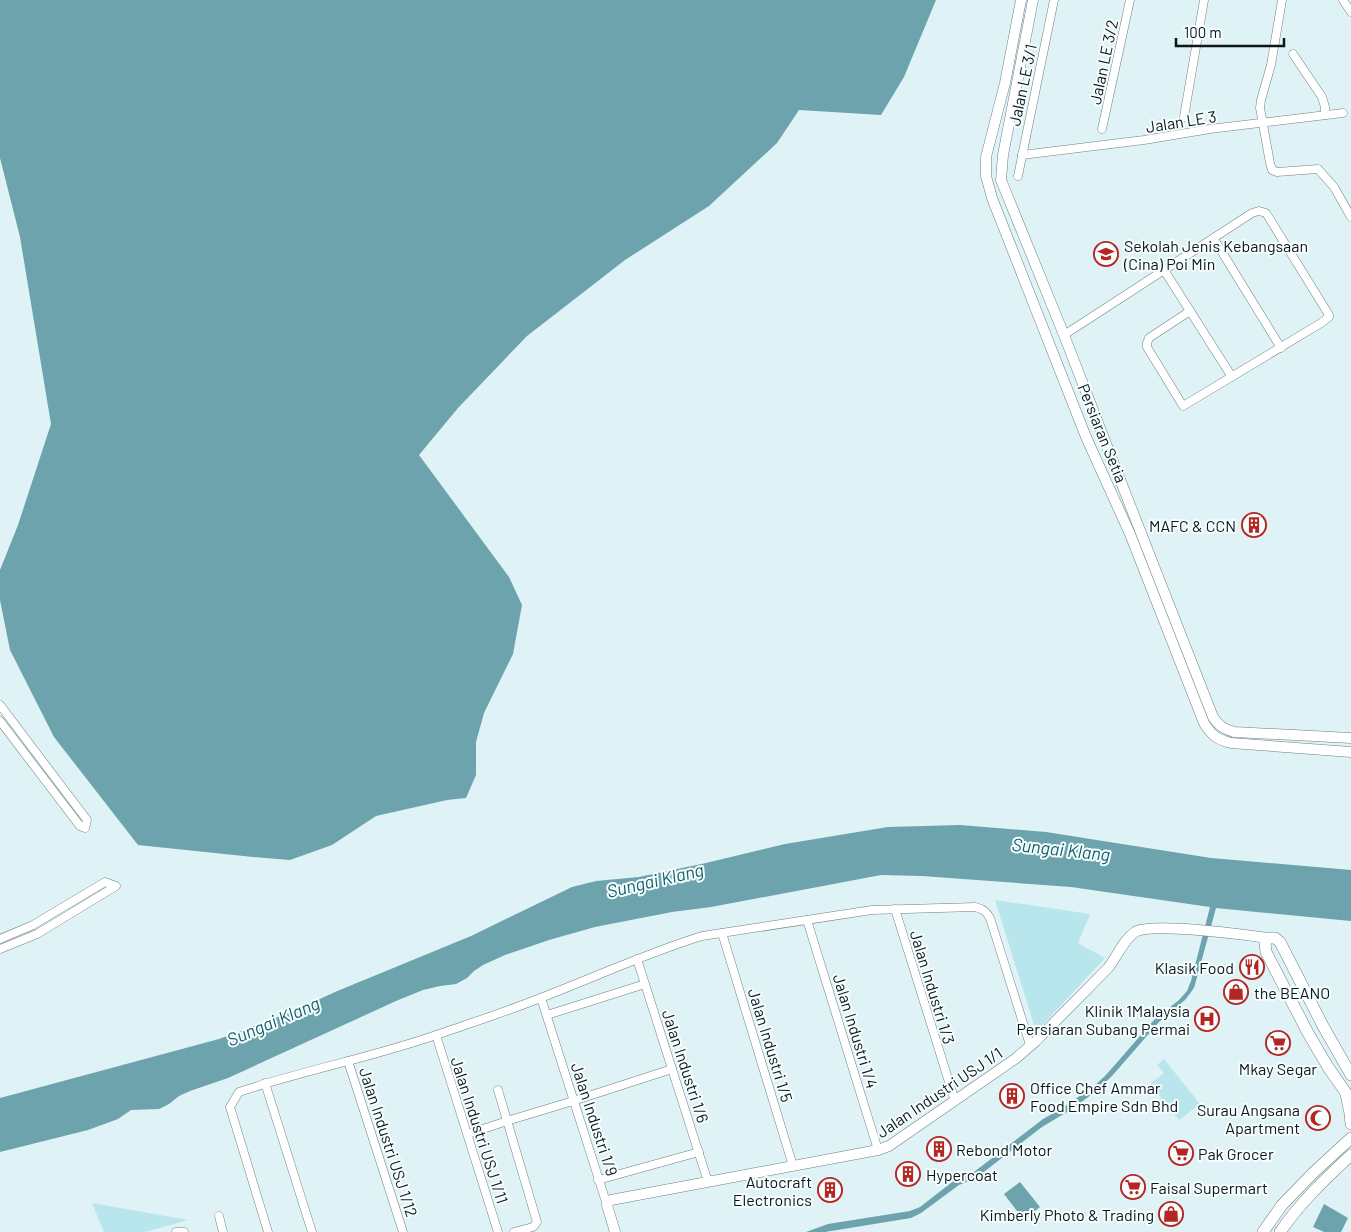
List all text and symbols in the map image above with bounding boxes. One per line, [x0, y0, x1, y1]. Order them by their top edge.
scale bar [1176, 15, 1284, 47]
street label: Jalan LE 3/2 [1085, 18, 1121, 106]
text: 100 m [1184, 23, 1222, 41]
street label: Jalan LE 3/1 [1004, 42, 1040, 128]
street label: Jalan LE 3 [1144, 106, 1218, 136]
place label: Sekolah Jenis Kebangsaan (Cina) Poi Min [1123, 236, 1308, 273]
school or university icon: Sekolah Jenis Kebangsaan (Cina) Poi Min [1093, 241, 1119, 267]
street label: Persiaran Setia [1075, 381, 1131, 485]
building icon: MAFC & CCN [1241, 512, 1267, 538]
place label: MAFC & CCN [1149, 516, 1236, 535]
water label: Sungai Klang [1011, 833, 1111, 865]
water label: Sungai Klang [604, 858, 706, 902]
street label: Jalan Industri 1/3 [907, 928, 959, 1046]
restaurant icon: Klasik Food [1239, 954, 1265, 980]
place label: Klasik Food [1155, 958, 1234, 977]
street label: Jalan Industri 1/4 [830, 972, 882, 1090]
shop icon: the BEANO [1223, 979, 1249, 1005]
place label: the BEANO [1254, 983, 1330, 1002]
street label: Jalan Industri 1/5 [745, 986, 797, 1104]
water label: Sungai Klang [223, 992, 323, 1050]
place label: Klinik 1Malaysia Persiaran Subang Permai [1017, 1001, 1190, 1038]
hospital icon: Klinik 1Malaysia Persiaran Subang Permai [1194, 1006, 1220, 1032]
street label: Jalan Industri 1/6 [659, 1007, 713, 1125]
supermarket icon: Mkay Segar [1265, 1030, 1291, 1056]
street label: Jalan Industri USJ 1/1 [873, 1043, 1005, 1141]
street label: Jalan Industri USJ 1/11 [447, 1054, 513, 1206]
place label: Mkay Segar [1239, 1059, 1317, 1078]
street label: Jalan Industri 1/9 [568, 1060, 622, 1178]
street label: Jalan Industri USJ 1/12 [356, 1065, 422, 1219]
place label: Office Chef Ammar Food Empire Sdn Bhd [1030, 1078, 1178, 1115]
building icon: Office Chef Ammar Food Empire Sdn Bhd [999, 1083, 1025, 1109]
place label: Surau Angsana Apartment [1197, 1100, 1300, 1137]
mosque icon: Surau Angsana Apartment [1305, 1105, 1331, 1131]
building icon: Rebond Motor [926, 1136, 952, 1162]
place label: Rebond Motor [956, 1140, 1052, 1159]
supermarket icon: Pak Grocer [1168, 1140, 1194, 1166]
place label: Pak Grocer [1198, 1144, 1274, 1163]
building icon: Hypercoat [895, 1161, 921, 1187]
place label: Hypercoat [926, 1165, 998, 1184]
place label: Autocraft Electronics [733, 1172, 812, 1209]
supermarket icon: Faisal Supermart [1120, 1174, 1146, 1200]
building icon: Autocraft Electronics [817, 1177, 843, 1203]
place label: Faisal Supermart [1150, 1178, 1268, 1197]
shop icon: Kimberly Photo & Trading [1158, 1201, 1184, 1227]
place label: Kimberly Photo & Trading [980, 1205, 1154, 1224]

